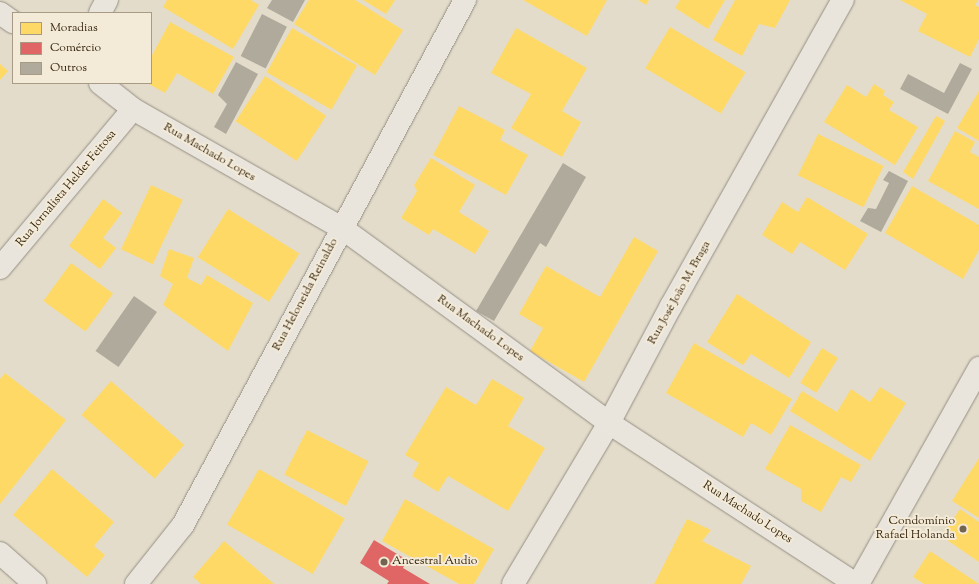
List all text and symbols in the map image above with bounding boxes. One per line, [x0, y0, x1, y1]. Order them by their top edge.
legend [12, 12, 152, 84]
text: Moradias [50, 19, 98, 37]
text: Comércio [50, 39, 101, 57]
text: Outros [50, 59, 87, 77]
street label: Rua Machado Lopes [160, 121, 258, 185]
street label: Rua Jornalista Helder Feitosa [14, 128, 120, 250]
street label: Rua Heloneida Reinaldo [270, 236, 342, 354]
street label: Rua José João M. Braga [646, 239, 714, 347]
street label: Rua Machado Lopes [434, 293, 526, 365]
street label: Rua Machado Lopes [700, 479, 794, 547]
place label: Condomínio Rafael Holanda [876, 515, 955, 543]
marker: Condomínio Rafael Holanda [958, 524, 968, 534]
place label: Ancestral Audio [392, 555, 477, 569]
marker: Ancestral Audio [379, 557, 389, 567]

